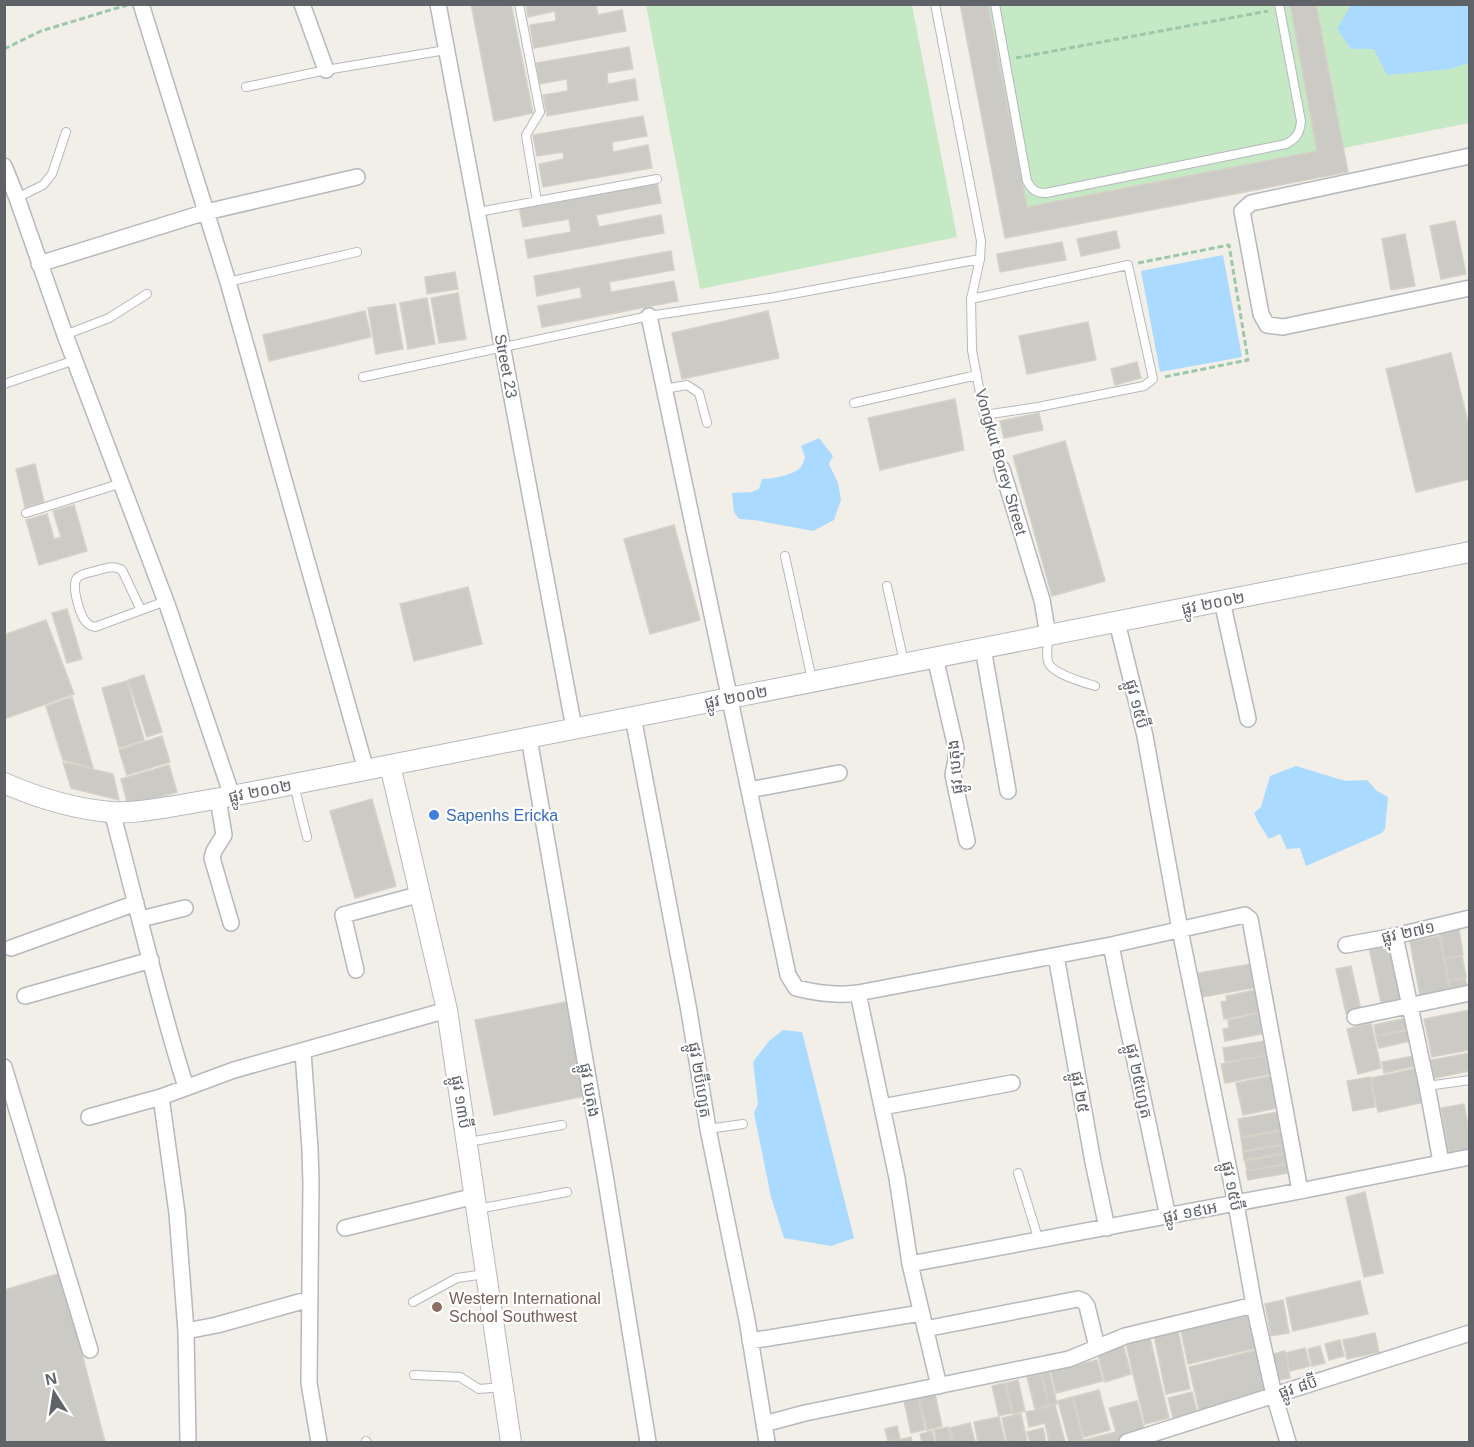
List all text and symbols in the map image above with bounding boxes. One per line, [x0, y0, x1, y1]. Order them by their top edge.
street label: Street 23 [491, 333, 521, 400]
street label: Vongkut Borey Street [972, 387, 1030, 538]
street label: ផ្លូវ ២០០២ [1180, 589, 1247, 623]
street label: ផ្លូវ ១៥ប៊ី [1117, 677, 1155, 732]
street label: ផ្លូវ ២០០២ [703, 683, 770, 717]
street label: ផ្លូវ បេតុង [944, 738, 972, 795]
street label: ផ្លូវ ២០០២ [227, 777, 294, 811]
place label: Sapenhs Ericka [446, 807, 558, 824]
marker: Sapenhs Ericka [427, 808, 441, 822]
street label: ផ្លុវ ២៧១ [1380, 918, 1438, 953]
street label: ផ្លូវ ២ប៊ីហ្សេត [680, 1040, 718, 1120]
street label: ផ្លូវ ២៥ហ្សេត [1117, 1042, 1155, 1121]
street label: ផ្លូវ បេតុង [571, 1061, 603, 1120]
street label: ផ្លូវ ២៥ [1062, 1070, 1092, 1115]
street label: ផ្លូវ ១៣ប៊ី [443, 1073, 477, 1131]
street label: ផ្លូវ ១៥ប៊ី [1213, 1159, 1249, 1213]
street label: ផ្លូវ ១៩អេ [1161, 1198, 1220, 1231]
place label: Western International School Southwest [449, 1290, 601, 1325]
marker: Western International School Southwest [430, 1300, 444, 1314]
north arrow [24, 1363, 84, 1423]
text: N [44, 1369, 58, 1388]
street label: ផ្លូវ ៨ប៊ី [1275, 1369, 1321, 1407]

